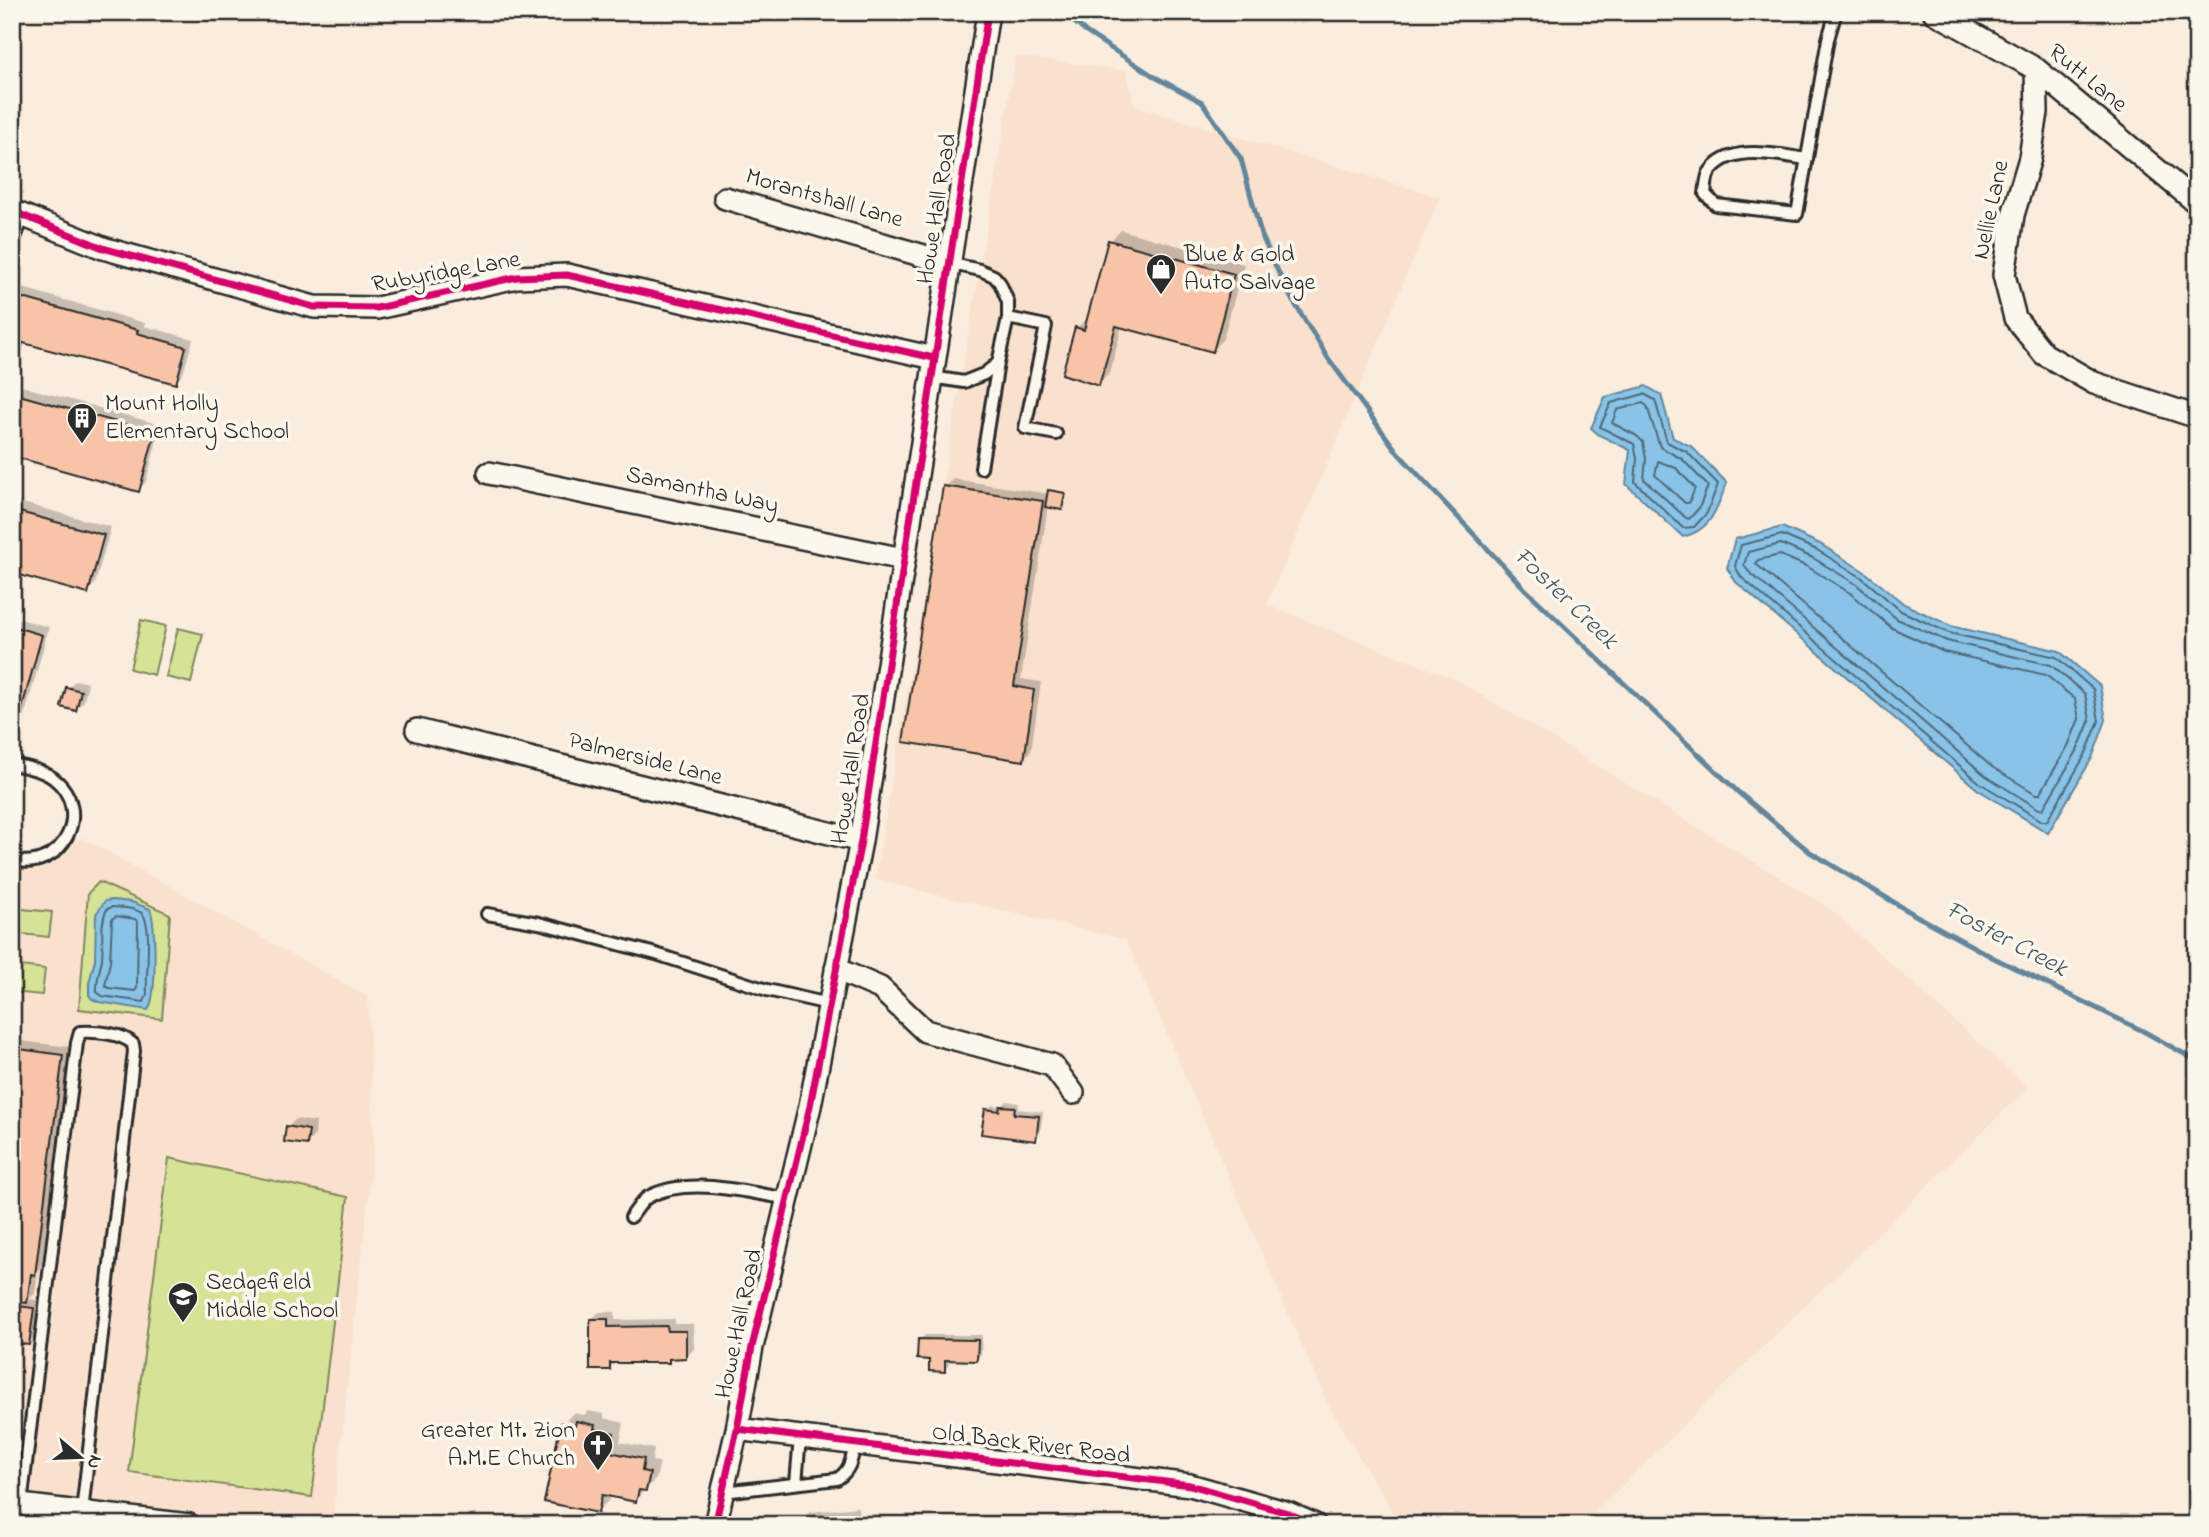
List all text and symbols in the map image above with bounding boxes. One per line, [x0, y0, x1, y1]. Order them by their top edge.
street label: Rutt Lane [2040, 36, 2135, 122]
street label: Howe Hall Road [909, 131, 967, 287]
street label: Nellie Lane [1964, 157, 2020, 263]
street label: Morantshall Lane [741, 160, 907, 238]
place label: Blue & Gold Auto Salvage [1183, 238, 1315, 301]
street label: Rubyridge Lane [369, 243, 523, 304]
shop icon: Blue & Gold Auto Salvage [1144, 252, 1178, 296]
place label: Mount Holly Elementary School [105, 387, 289, 451]
building icon: Mount Holly Elementary School [65, 401, 99, 445]
street label: Samantha Way [622, 458, 782, 525]
water label: Foster Creek [1504, 539, 1627, 660]
street label: Howe Hall Road [823, 691, 881, 847]
street label: Palmerside Lane [564, 724, 726, 796]
water label: Foster Creek [1938, 892, 2075, 989]
street label: Howe Hall Road [707, 1245, 773, 1402]
place label: Sedgefield Middle School [206, 1266, 338, 1329]
school or university icon: Sedgefield Middle School [166, 1280, 200, 1324]
place label: Greater Mt. Zion A.M.E Church [421, 1414, 575, 1477]
street label: Old Back River Road [930, 1415, 1133, 1475]
north arrow [46, 1422, 116, 1492]
church icon: Greater Mt. Zion A.M.E Church [581, 1428, 615, 1472]
text: N [79, 1451, 109, 1472]

